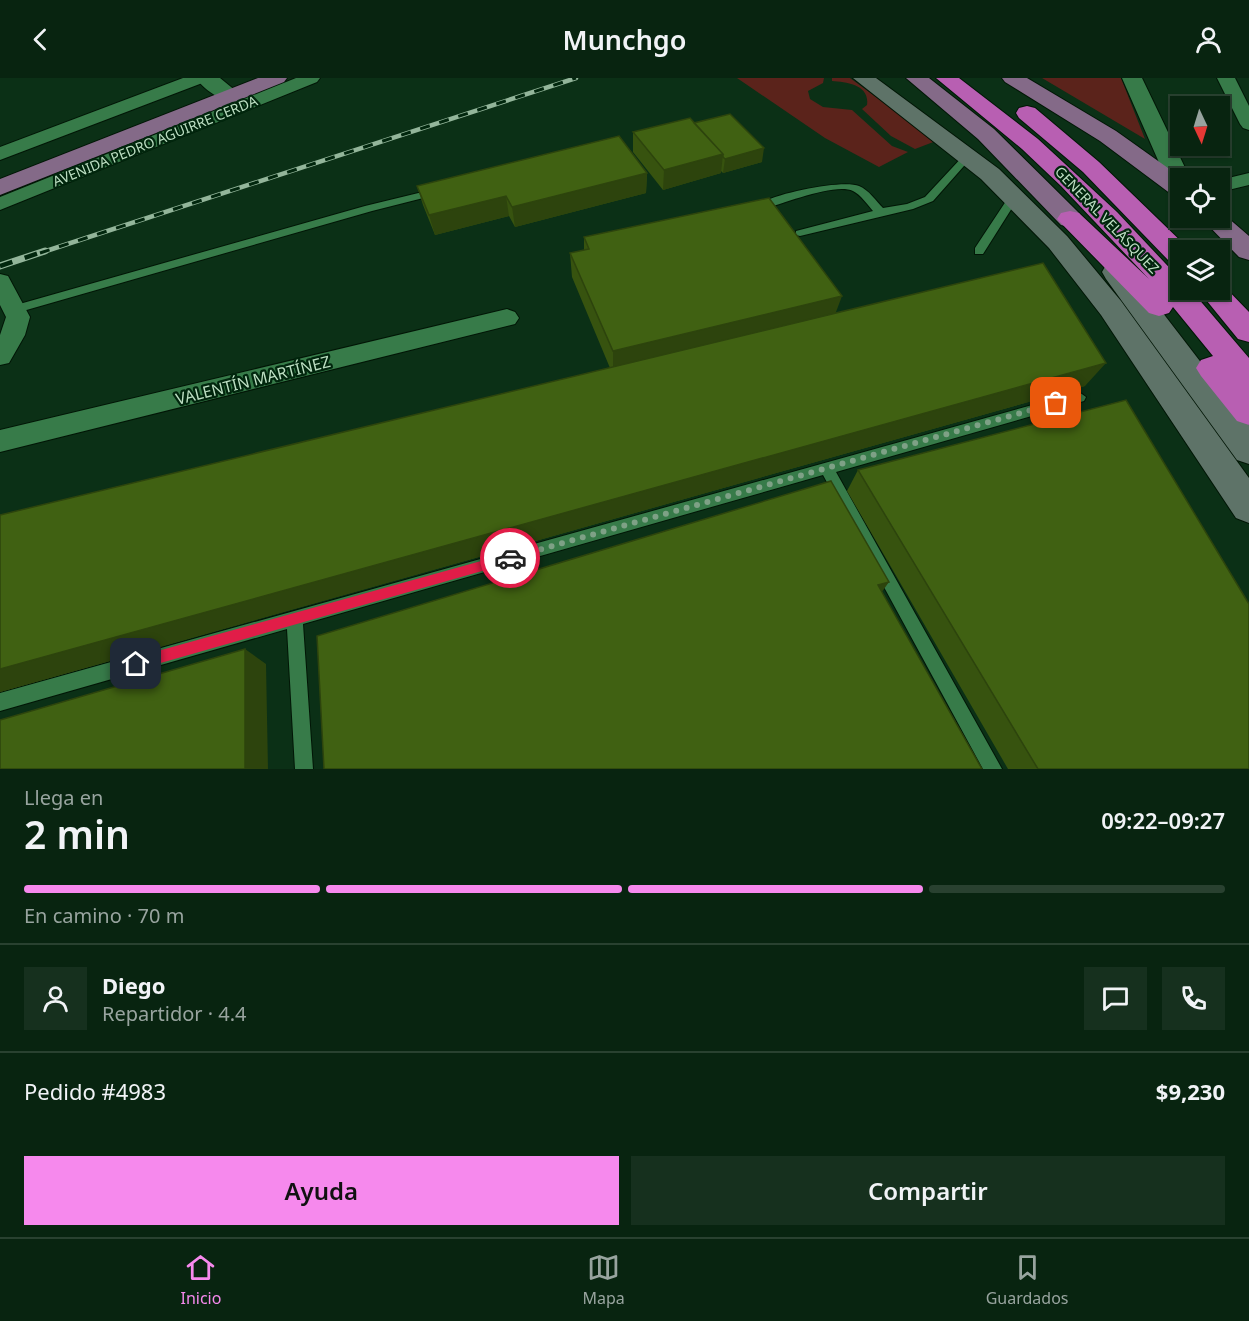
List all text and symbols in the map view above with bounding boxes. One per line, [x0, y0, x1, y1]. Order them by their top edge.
text: Munchgo [563, 21, 686, 58]
icon: back [24, 23, 57, 56]
icon: person [1192, 23, 1225, 56]
street label: AVENIDA PEDRO AGUIRRE CERDA [50, 91, 260, 190]
north arrow [1170, 96, 1230, 156]
map controls [1170, 96, 1230, 300]
street label: GENERAL VELÁSQUEZ [1051, 162, 1164, 277]
button: locate [1170, 168, 1230, 228]
button: layers [1170, 240, 1230, 300]
street label: VALENTÍN MARTÍNEZ [173, 350, 333, 410]
pin [1030, 377, 1081, 428]
icon: bag [1039, 386, 1072, 419]
courier [480, 528, 540, 588]
icon: car [494, 542, 527, 575]
pin [110, 638, 161, 689]
icon: home [119, 647, 152, 680]
text: Llega en [24, 784, 103, 811]
text: 09:22–09:27 [1101, 805, 1225, 835]
text: 2 min [24, 807, 130, 860]
text: En camino · 70 m [24, 902, 184, 929]
button: person [24, 967, 87, 1030]
button: chat [1084, 967, 1147, 1030]
button: phone [1162, 967, 1225, 1030]
text: Diego [102, 970, 165, 1000]
text: Repartidor · 4.4 [102, 1000, 247, 1027]
text: Pedido #4983 [24, 1076, 166, 1106]
text: $9,230 [1156, 1076, 1225, 1106]
button: Ayuda [24, 1156, 619, 1225]
button: Compartir [631, 1156, 1225, 1225]
tab: Inicio [180, 1251, 221, 1309]
tab: Mapa [582, 1251, 625, 1309]
tab: Guardados [986, 1251, 1068, 1309]

